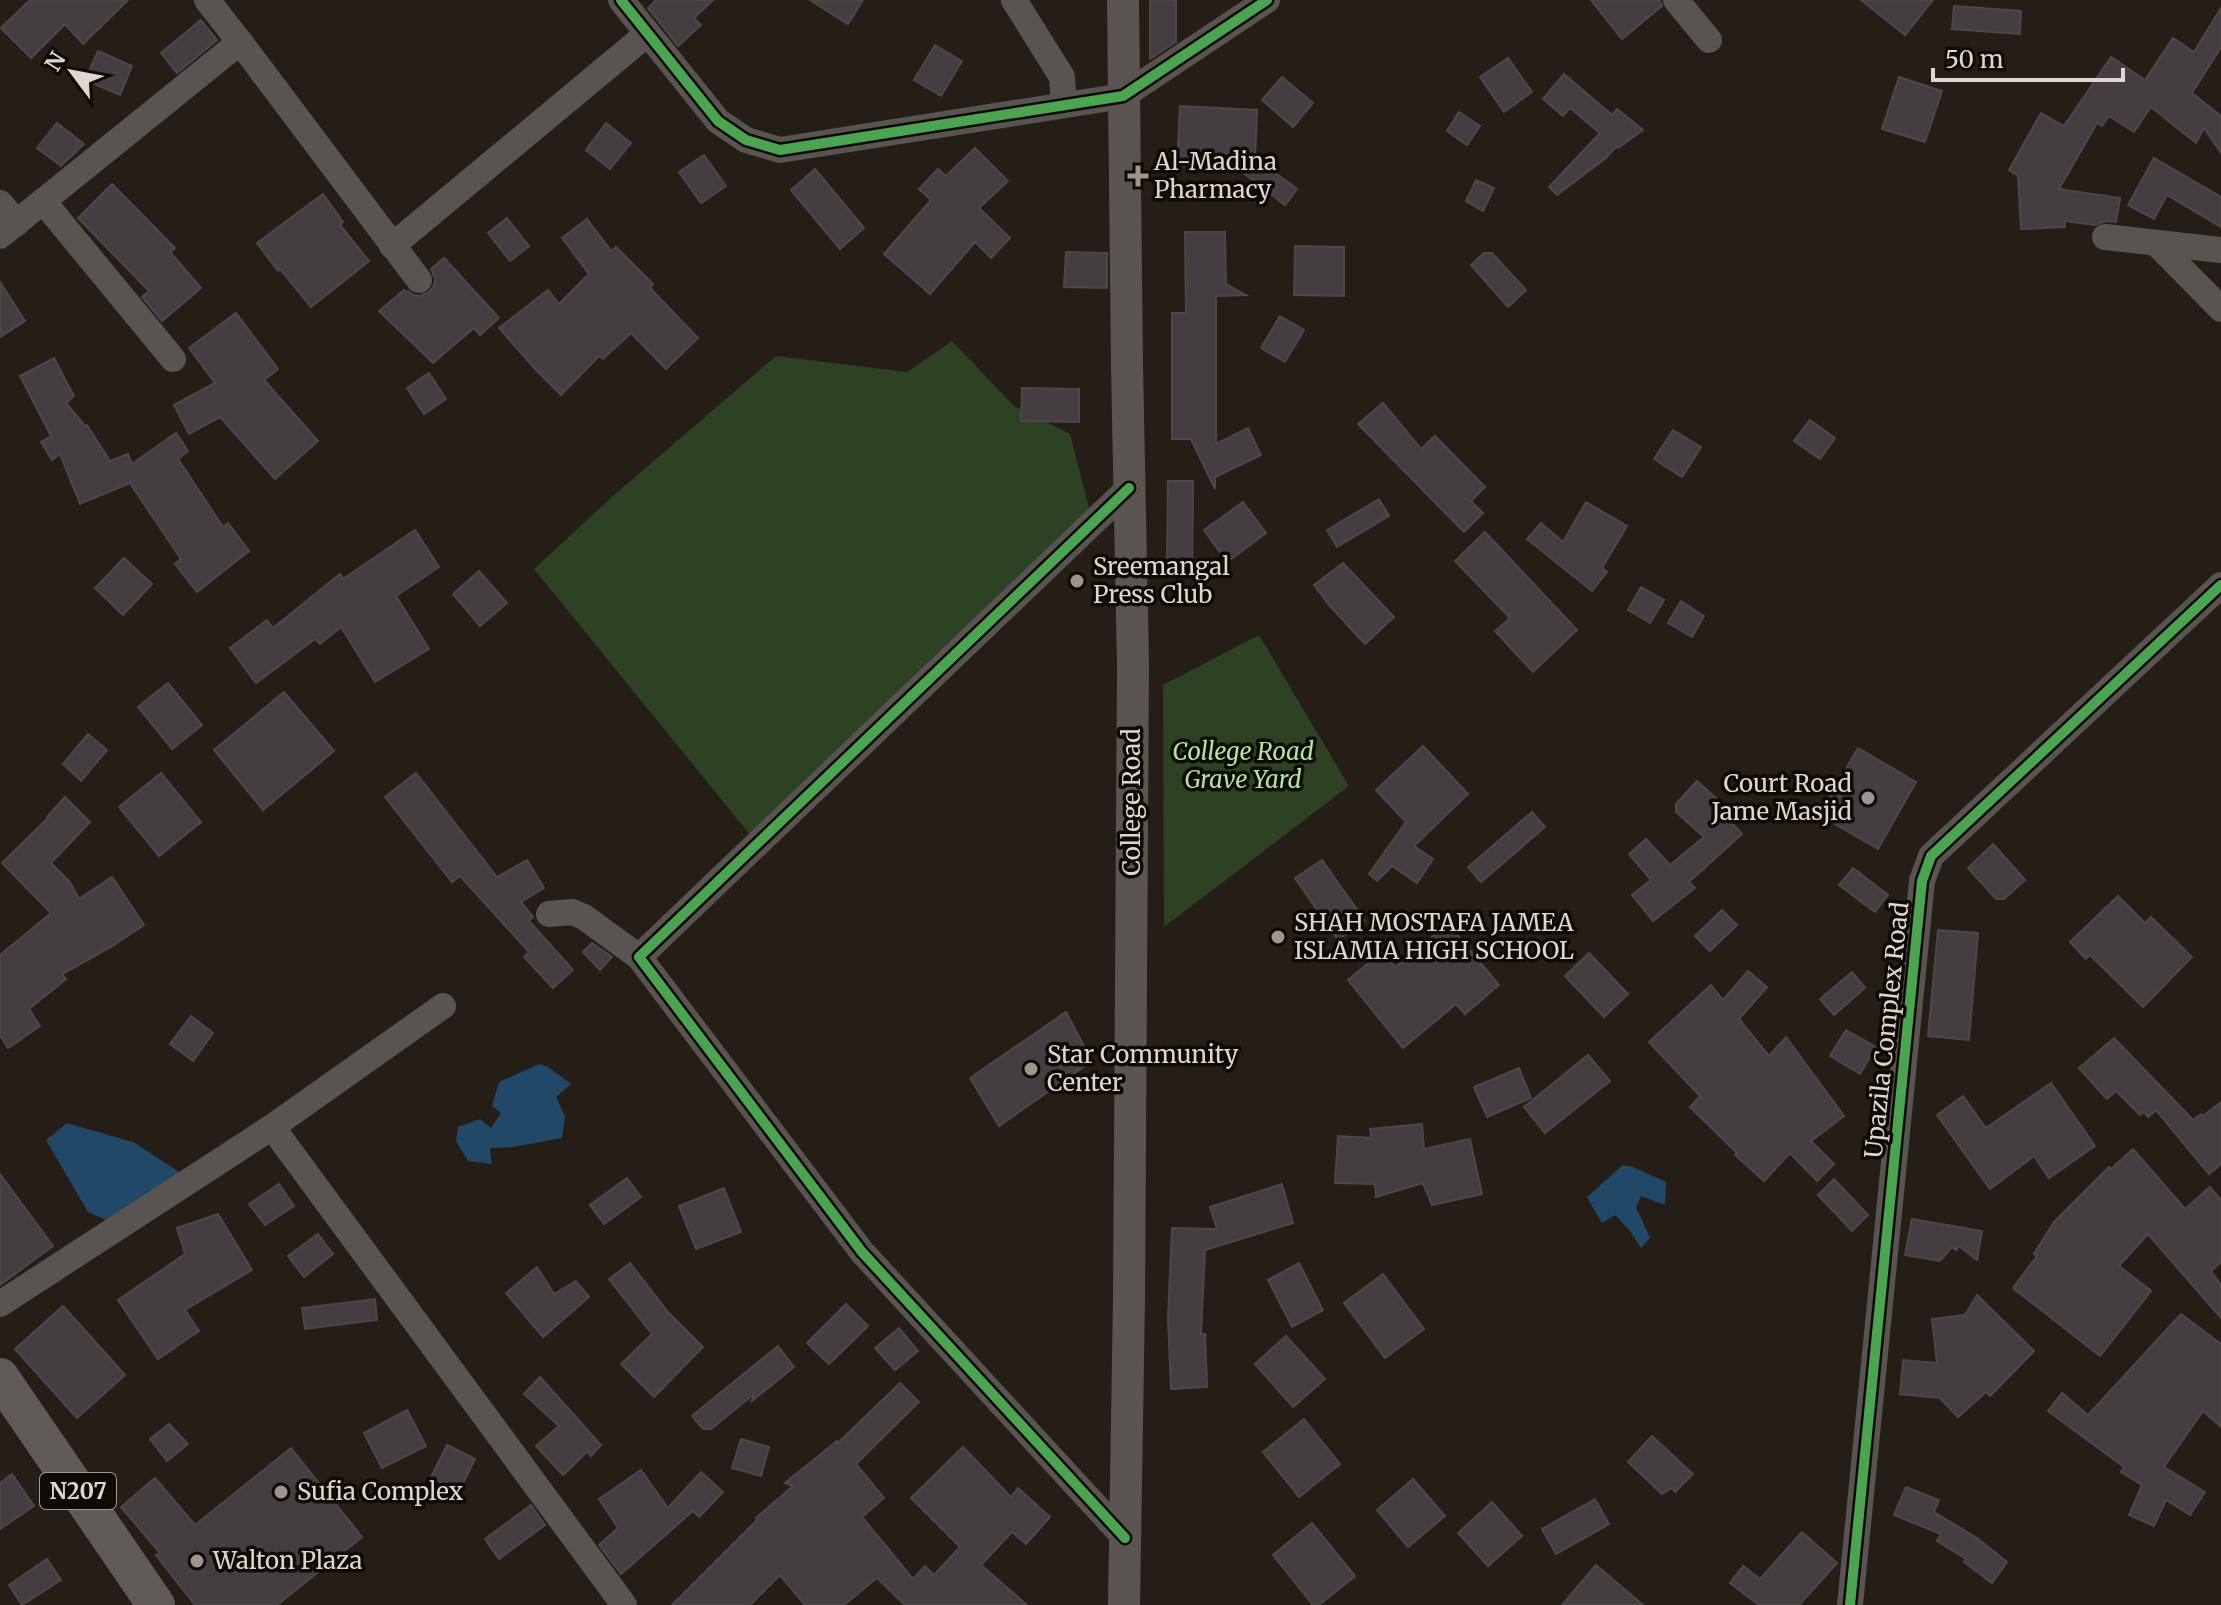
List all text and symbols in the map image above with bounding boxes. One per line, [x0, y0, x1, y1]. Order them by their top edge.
north arrow [32, 32, 112, 112]
scale bar [1933, 32, 2123, 82]
text: 50 m [1945, 44, 2004, 75]
text: N [39, 46, 72, 76]
place label: Al-Madina Pharmacy [1153, 146, 1277, 205]
marker: Al-Madina Pharmacy [1129, 167, 1147, 185]
place label: Sreemangal Press Club [1093, 551, 1230, 610]
marker: Sreemangal Press Club [1068, 572, 1086, 590]
street label: College Road [1116, 728, 1147, 876]
park label: College Road Grave Yard [1172, 736, 1314, 795]
place label: Court Road Jame Masjid [1711, 768, 1852, 827]
marker: Court Road Jame Masjid [1859, 789, 1877, 807]
street label: Upazila Complex Road [1858, 900, 1915, 1160]
place label: SHAH MOSTAFA JAMEA ISLAMIA HIGH SCHOOL [1294, 907, 1575, 966]
marker: SHAH MOSTAFA JAMEA ISLAMIA HIGH SCHOOL [1269, 928, 1287, 946]
place label: Star Community Center [1047, 1039, 1238, 1098]
marker: Star Community Center [1022, 1060, 1040, 1078]
road number: N207 [40, 1473, 116, 1509]
place label: Sufia Complex [297, 1476, 464, 1507]
marker: Sufia Complex [272, 1483, 290, 1501]
place label: Walton Plaza [212, 1545, 363, 1576]
marker: Walton Plaza [188, 1552, 206, 1570]

